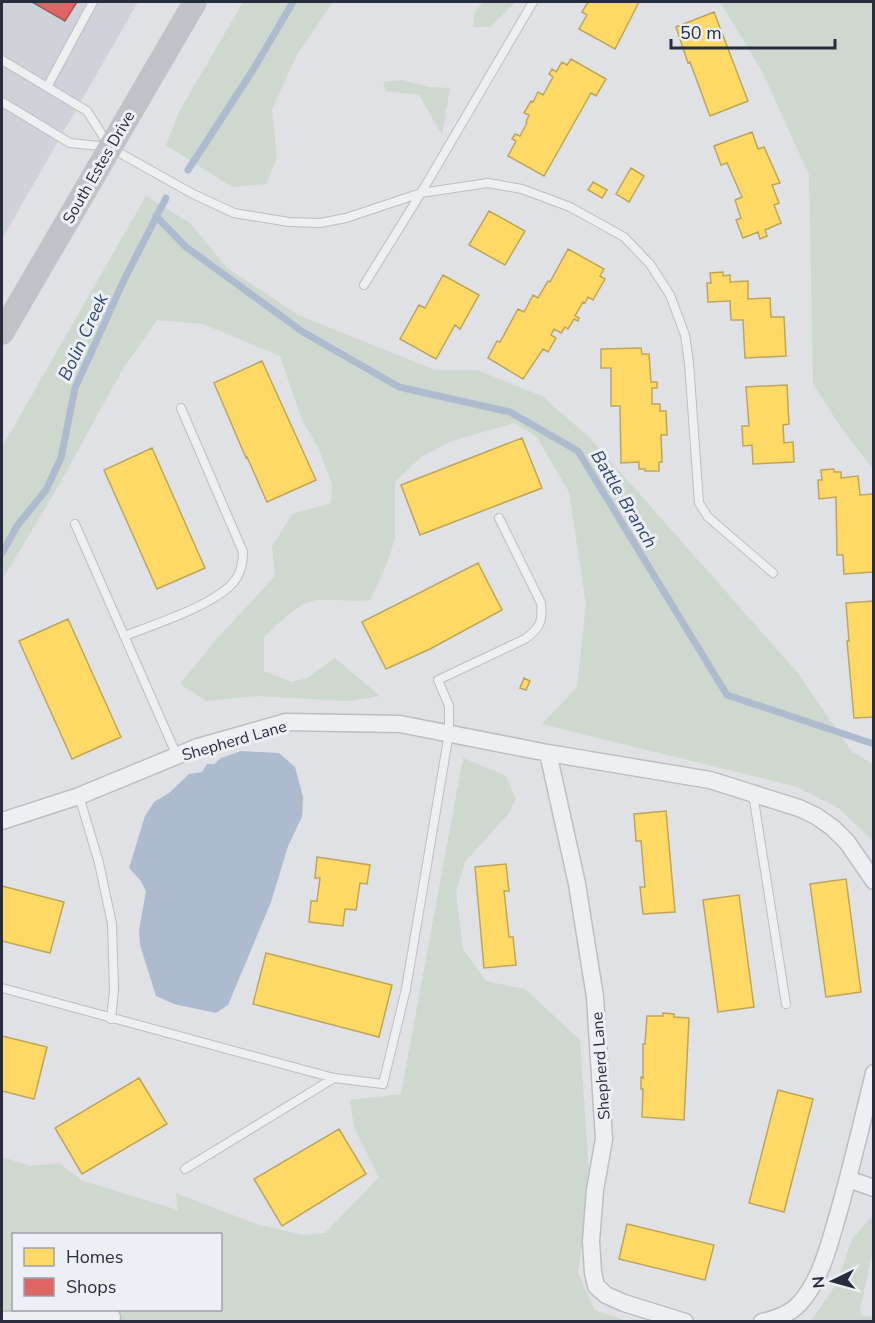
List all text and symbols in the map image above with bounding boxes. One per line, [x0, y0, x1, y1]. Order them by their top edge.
scale bar [671, 12, 834, 50]
text: 50 m [680, 21, 722, 45]
street label: South Estes Drive [58, 107, 140, 228]
water label: Bolin Creek [52, 289, 114, 384]
water label: Battle Branch [585, 446, 663, 552]
street label: Shepherd Lane [179, 715, 289, 766]
street label: Shepherd Lane [586, 1011, 616, 1121]
legend [12, 1233, 222, 1311]
text: Homes [66, 1245, 123, 1269]
north arrow [803, 1251, 863, 1311]
text: Shops [66, 1275, 116, 1299]
text: N [808, 1275, 831, 1289]

